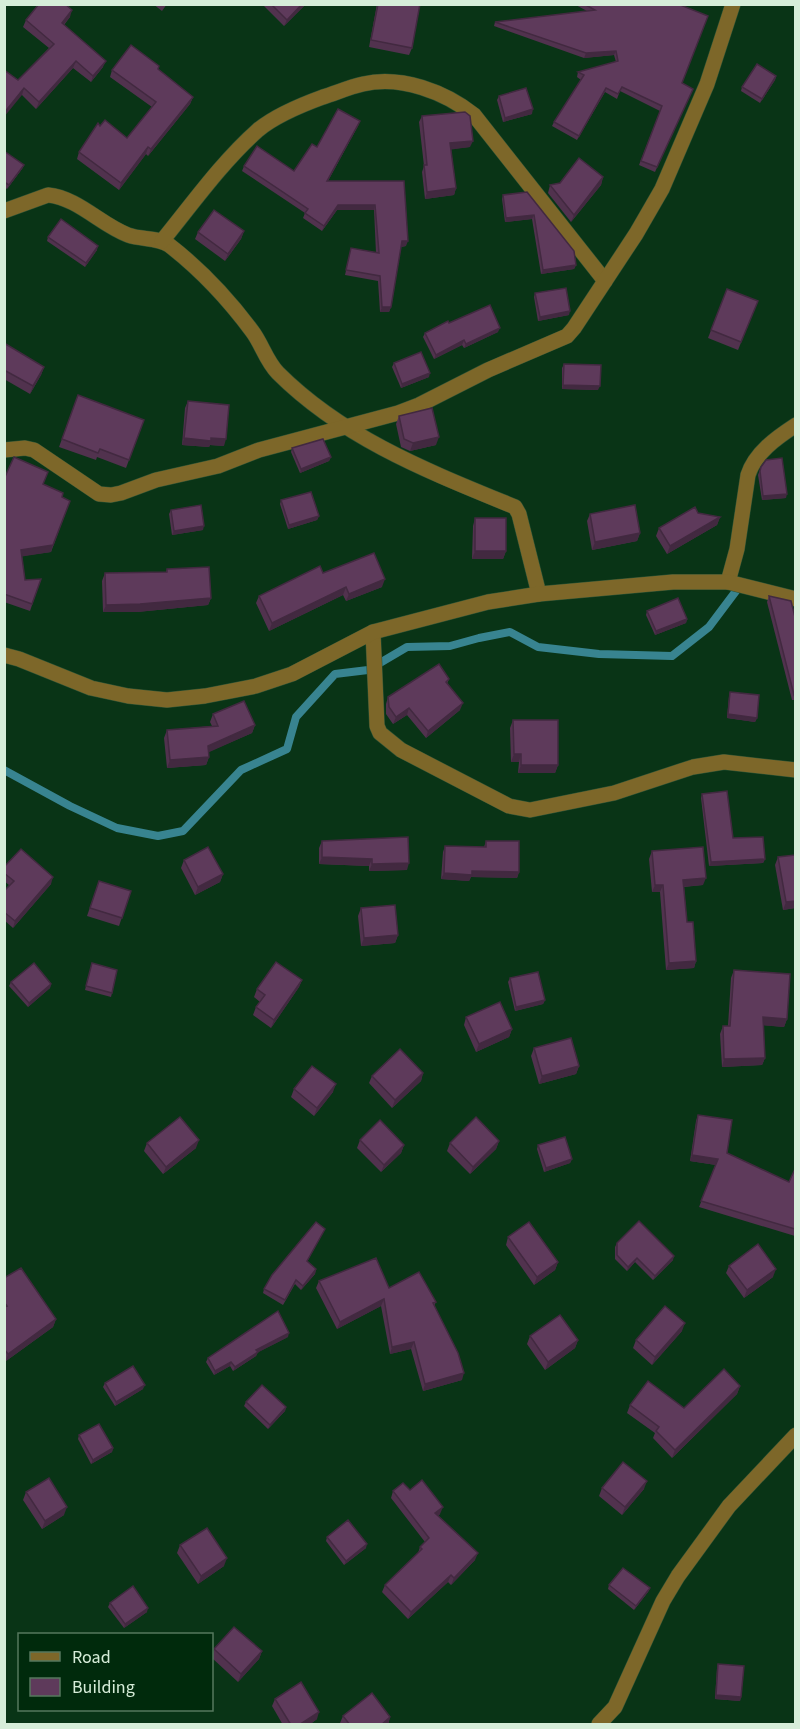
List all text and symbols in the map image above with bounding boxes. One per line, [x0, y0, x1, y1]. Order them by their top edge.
legend [18, 1633, 213, 1711]
text: Road [72, 1645, 111, 1670]
text: Building [72, 1675, 135, 1700]

